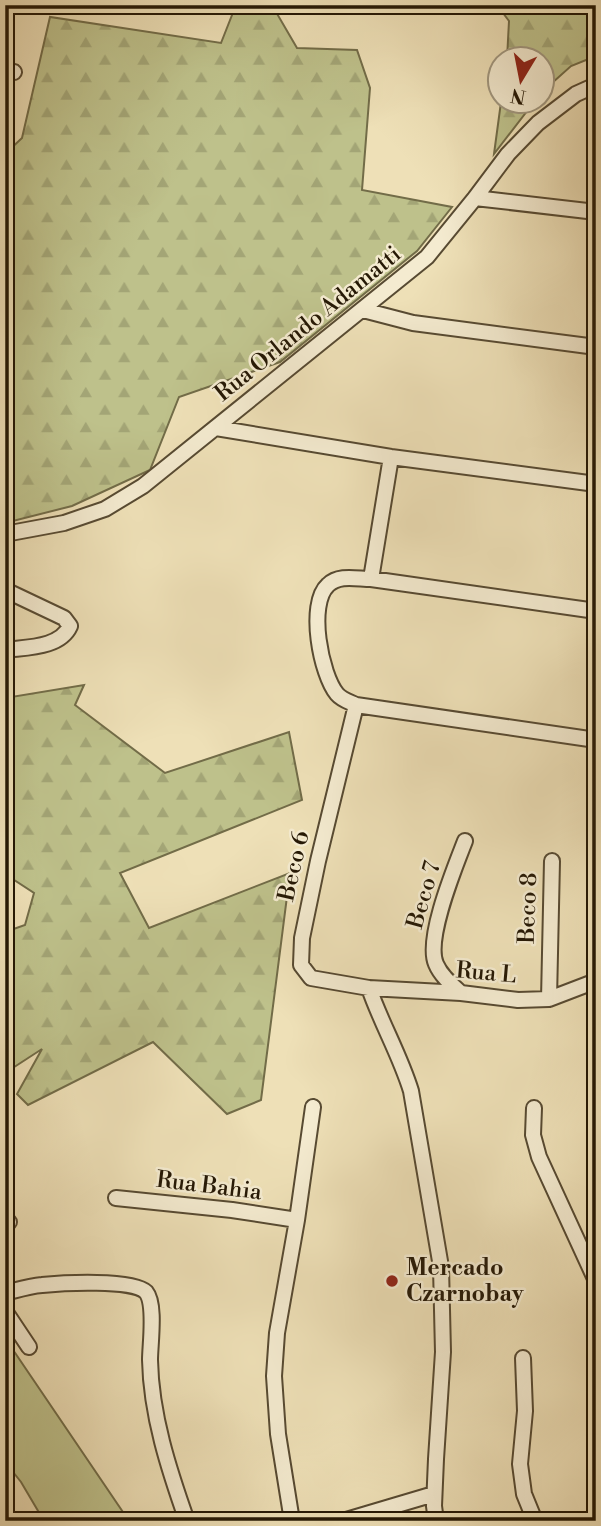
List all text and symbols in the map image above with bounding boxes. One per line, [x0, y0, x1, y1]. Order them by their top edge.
north arrow [486, 46, 556, 116]
text: N [509, 83, 528, 109]
street label: Rua Orlando Adamatti [209, 240, 407, 408]
street label: Beco 6 [272, 828, 316, 905]
street label: Beco 7 [401, 858, 447, 933]
street label: Beco 8 [513, 872, 543, 945]
street label: Rua L [455, 956, 517, 990]
street label: Rua Bahia [155, 1166, 264, 1206]
place label: Mercado Czarnobay [406, 1254, 524, 1308]
marker: Mercado Czarnobay [384, 1273, 400, 1289]

